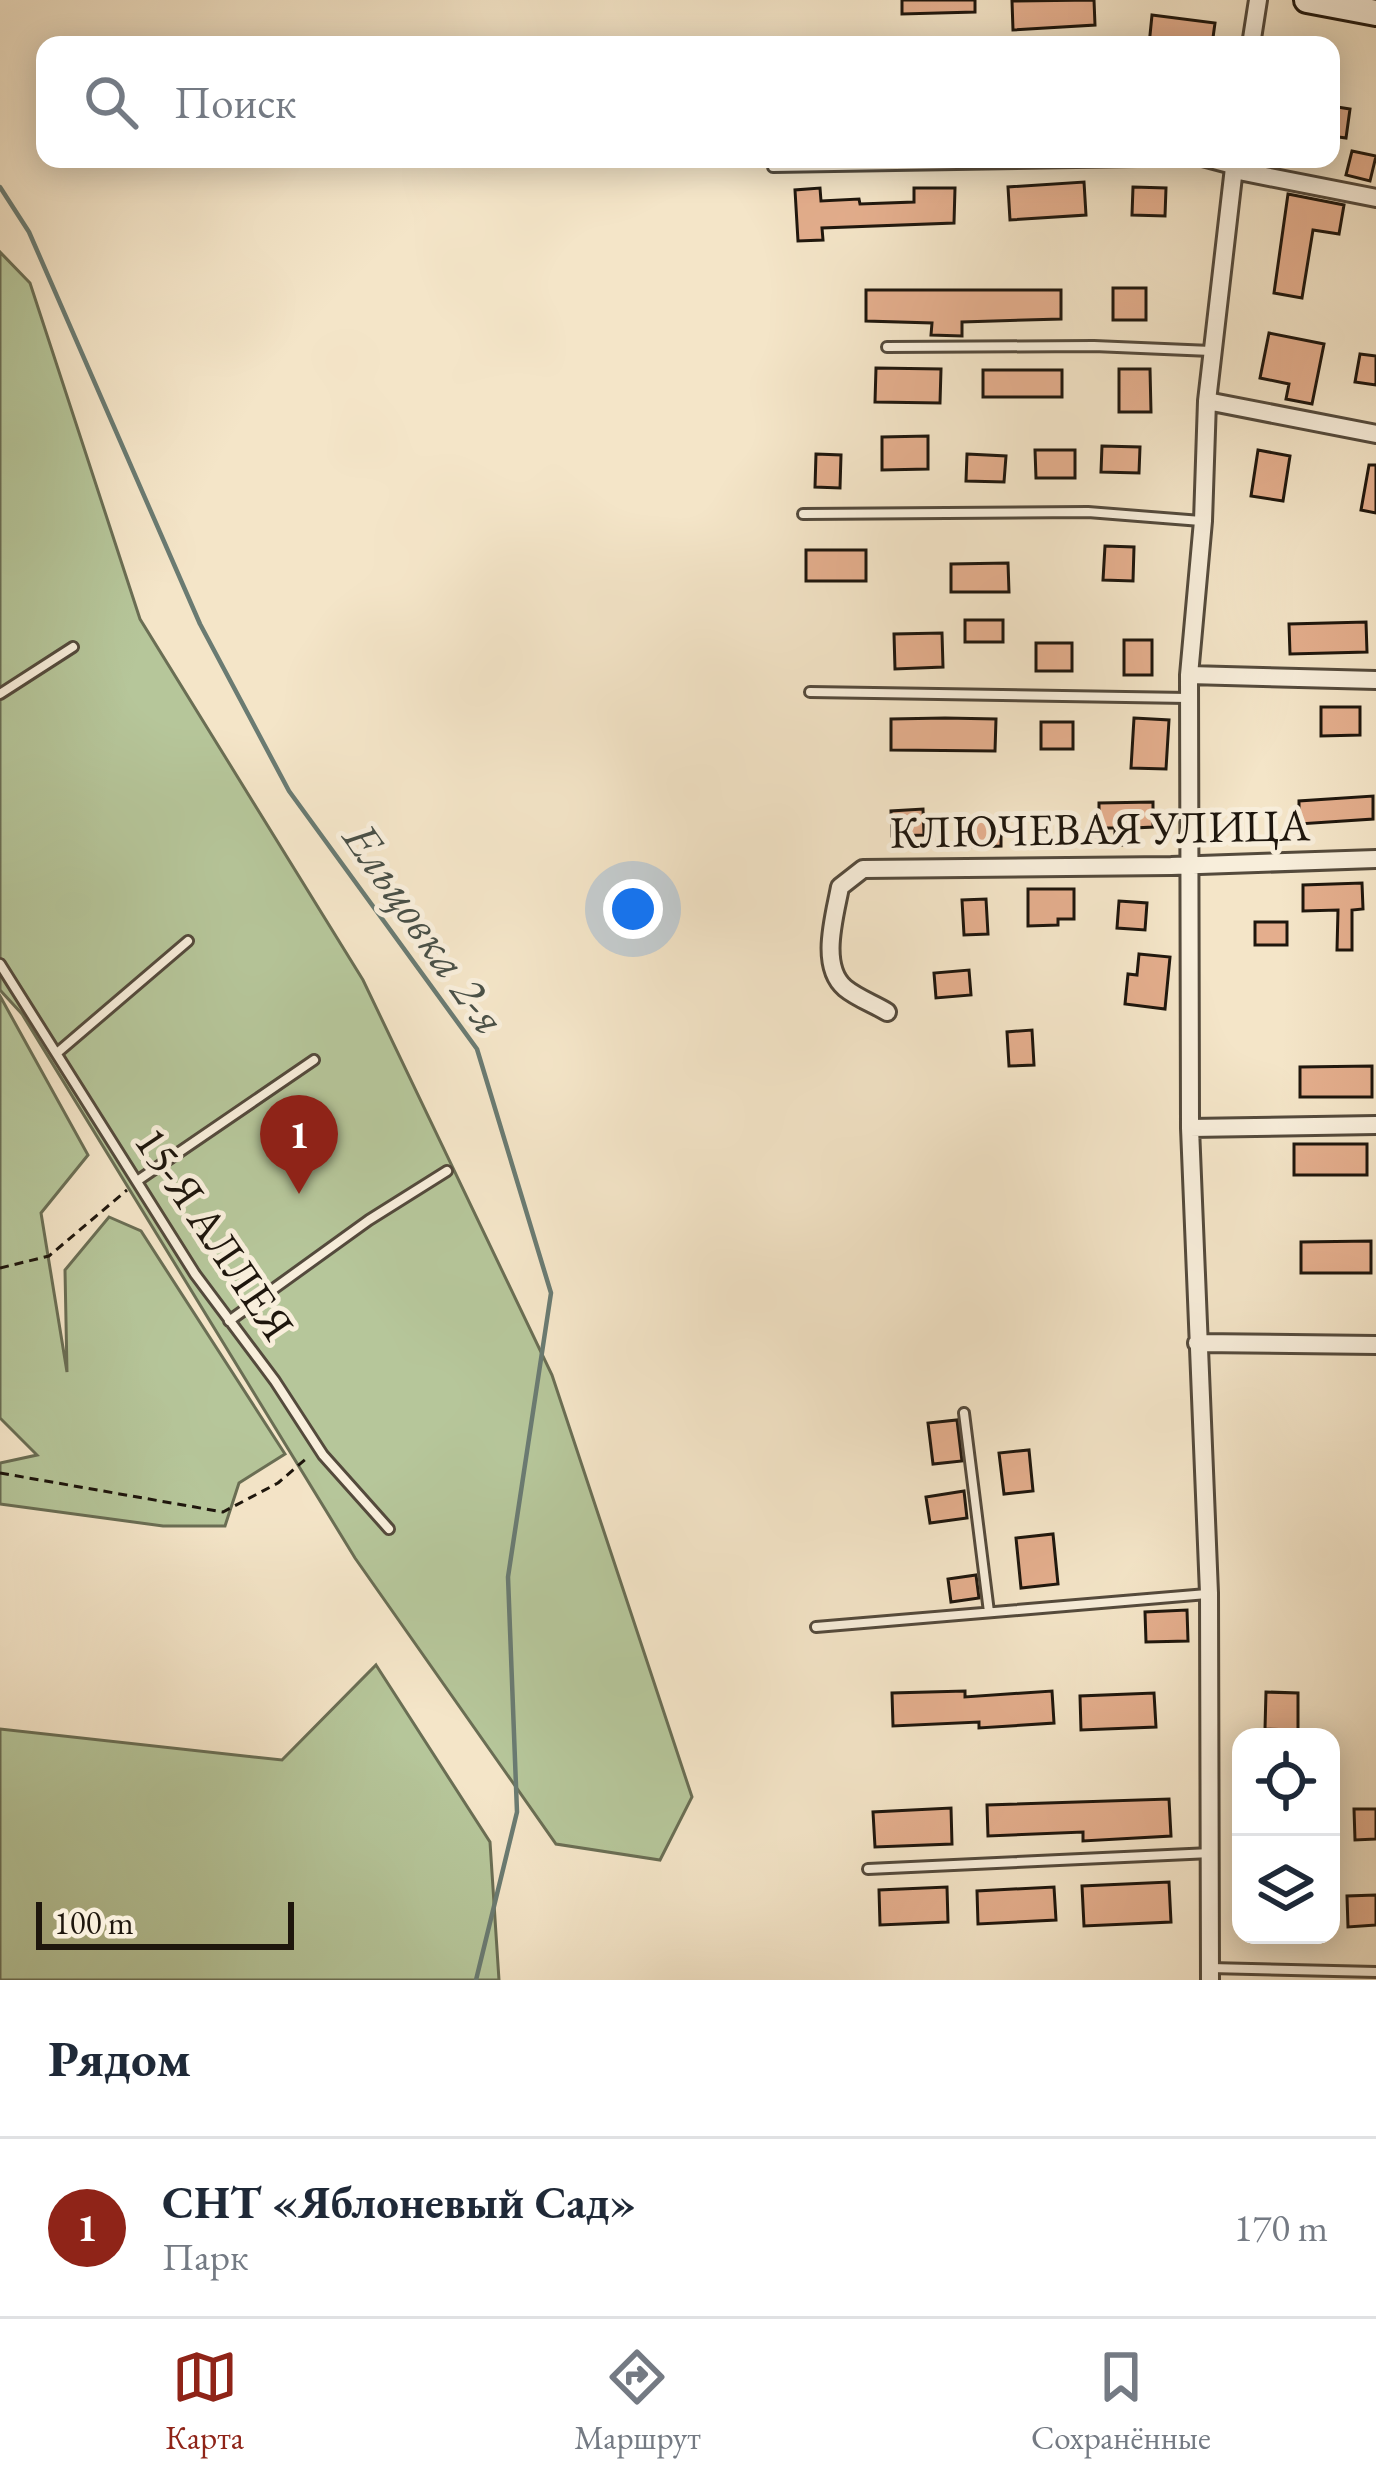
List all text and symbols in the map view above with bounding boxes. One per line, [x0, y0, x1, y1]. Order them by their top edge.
search box [36, 36, 1340, 168]
icon: search [78, 69, 144, 135]
text: Поиск [174, 73, 296, 131]
street label: КЛЮЧЕВАЯ УЛИЦА [889, 795, 1312, 861]
water label: Ельцовка 2-я [329, 808, 522, 1046]
your location [603, 879, 663, 939]
pin: 1 [260, 1095, 338, 1194]
street label: 15-Я АЛЛЕЯ [124, 1116, 306, 1350]
map controls [1232, 1728, 1340, 1944]
button: locate [1232, 1728, 1340, 1836]
button: layers [1232, 1836, 1340, 1944]
scale bar [36, 1896, 294, 1949]
text: 100 m [54, 1901, 134, 1944]
text: Рядом [48, 2025, 191, 2091]
text: СНТ «Яблоневый Сад» [162, 2173, 636, 2231]
text: 1 [77, 2202, 97, 2253]
text: 170 m [1234, 2202, 1328, 2253]
text: Парк [162, 2231, 249, 2282]
tab: Карта [165, 2344, 244, 2459]
tab: Маршрут [574, 2344, 701, 2459]
tab: Сохранённые [1031, 2344, 1211, 2459]

